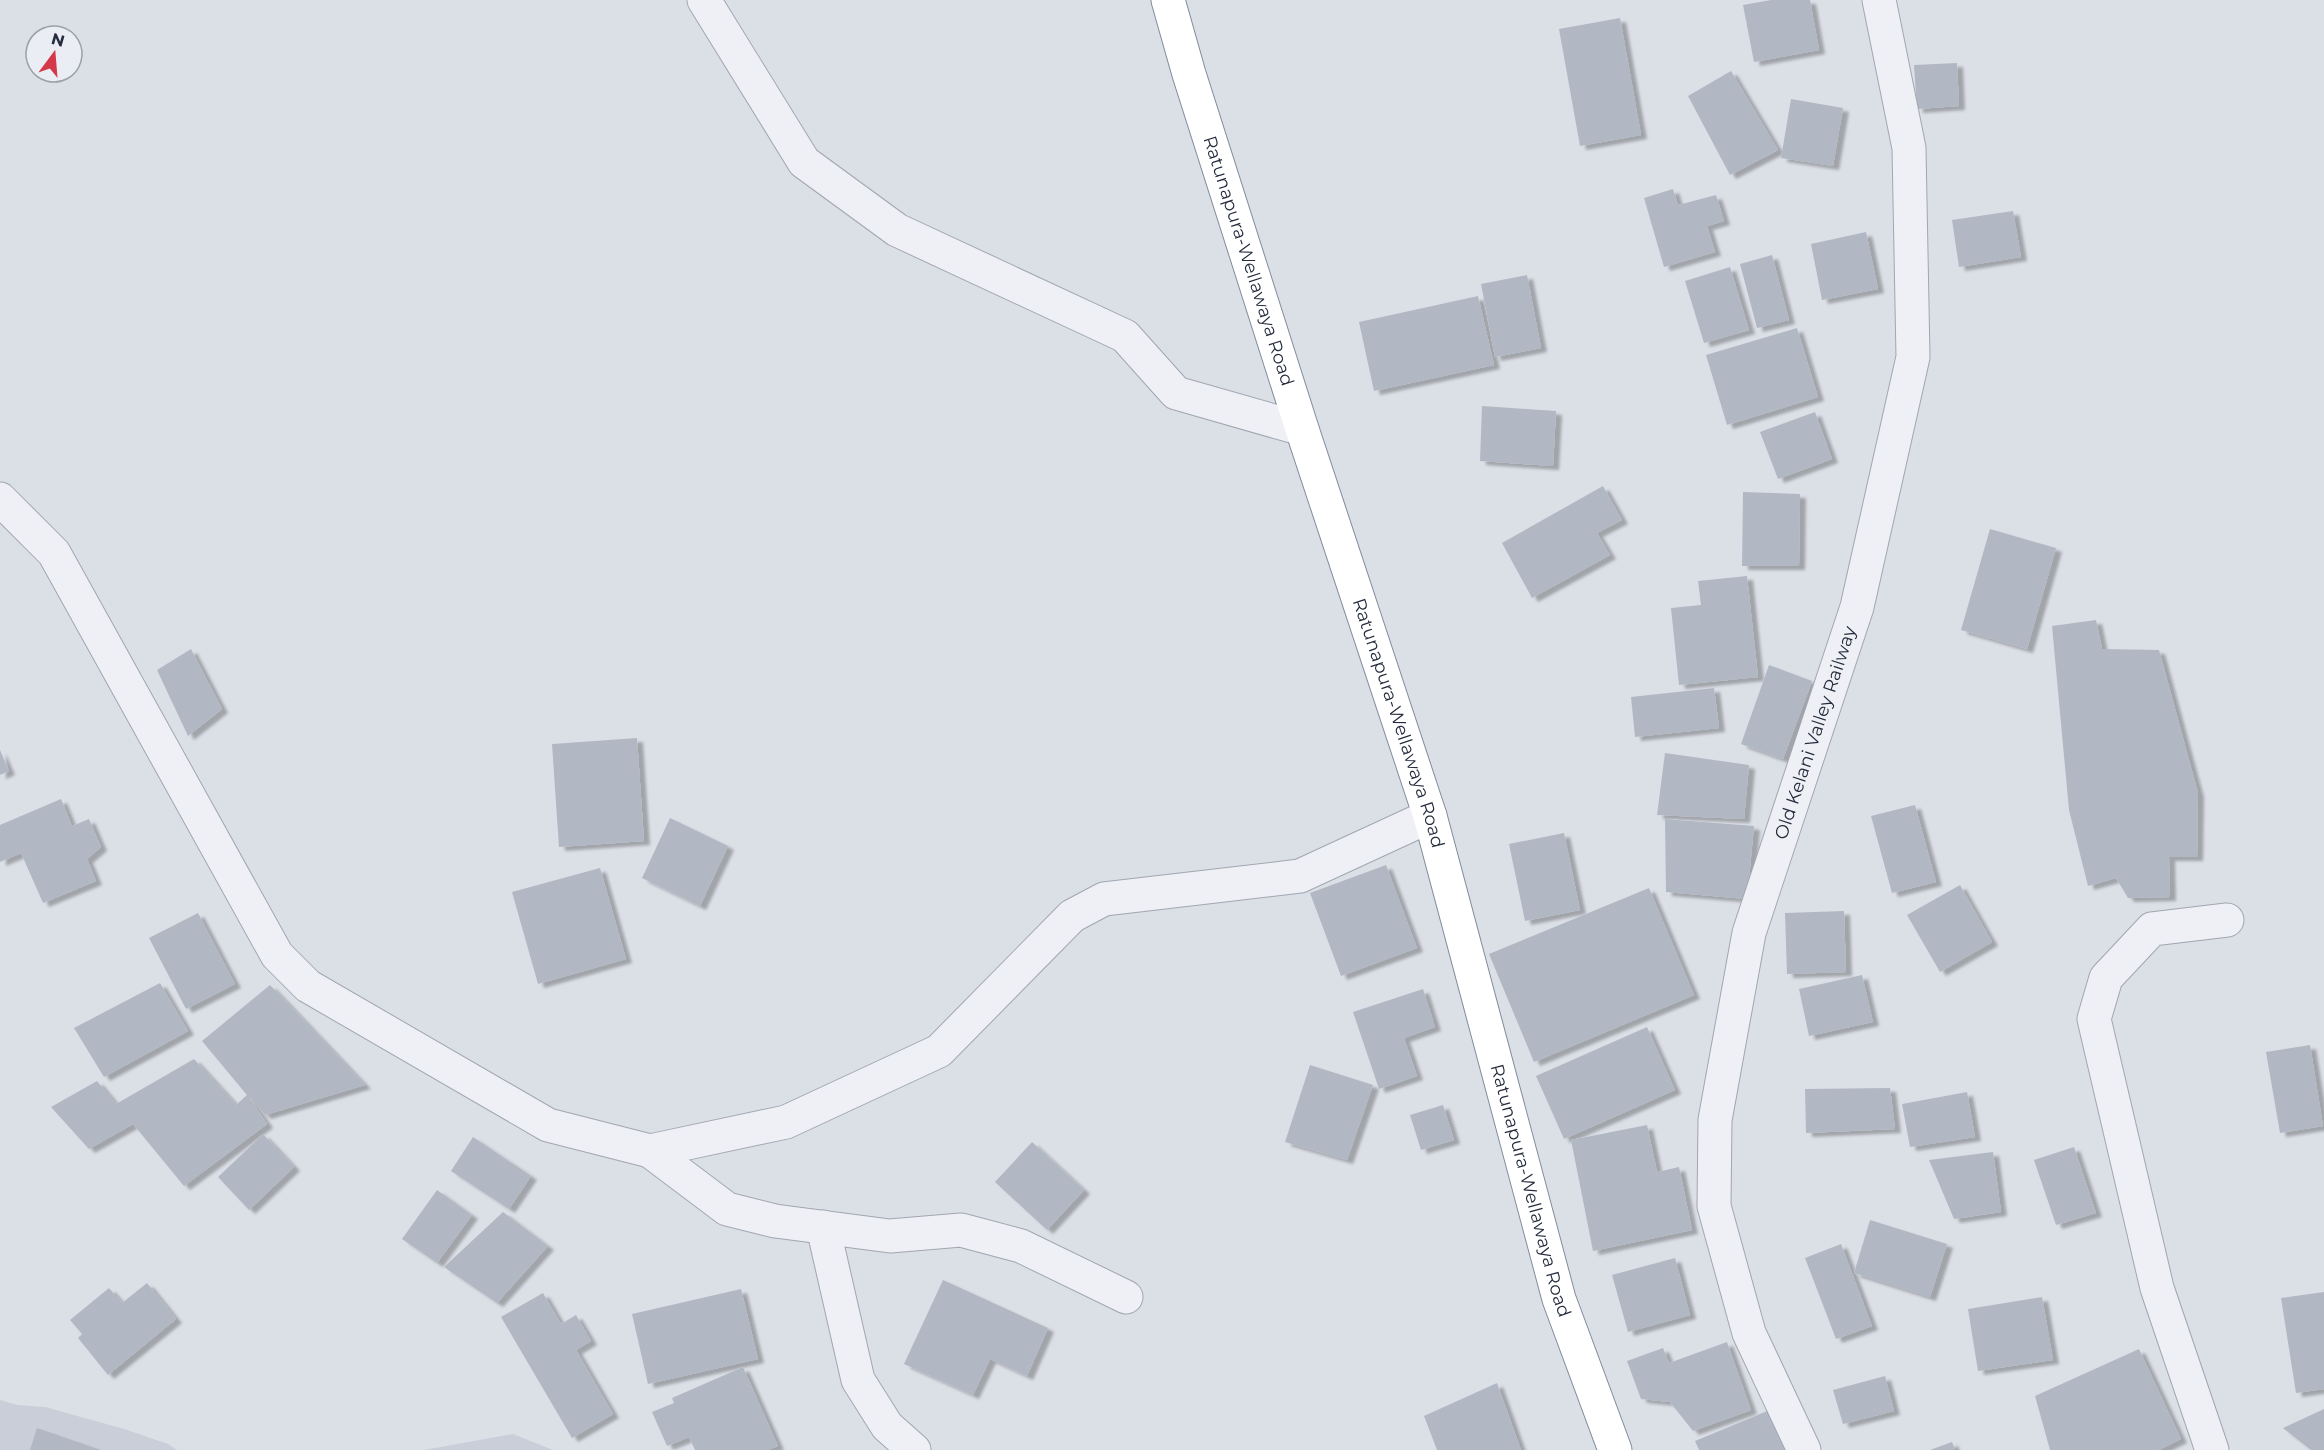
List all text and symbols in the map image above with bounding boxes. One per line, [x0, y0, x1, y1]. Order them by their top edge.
north arrow [24, 24, 84, 84]
text: N [49, 29, 67, 51]
street label: Ratunapura-Wellawaya Road [1198, 133, 1299, 389]
street label: Ratunapura-Wellawaya Road [1348, 595, 1449, 850]
street label: Old Kelani Valley Railway [1770, 623, 1861, 842]
street label: Ratunapura-Wellawaya Road [1486, 1062, 1576, 1320]

